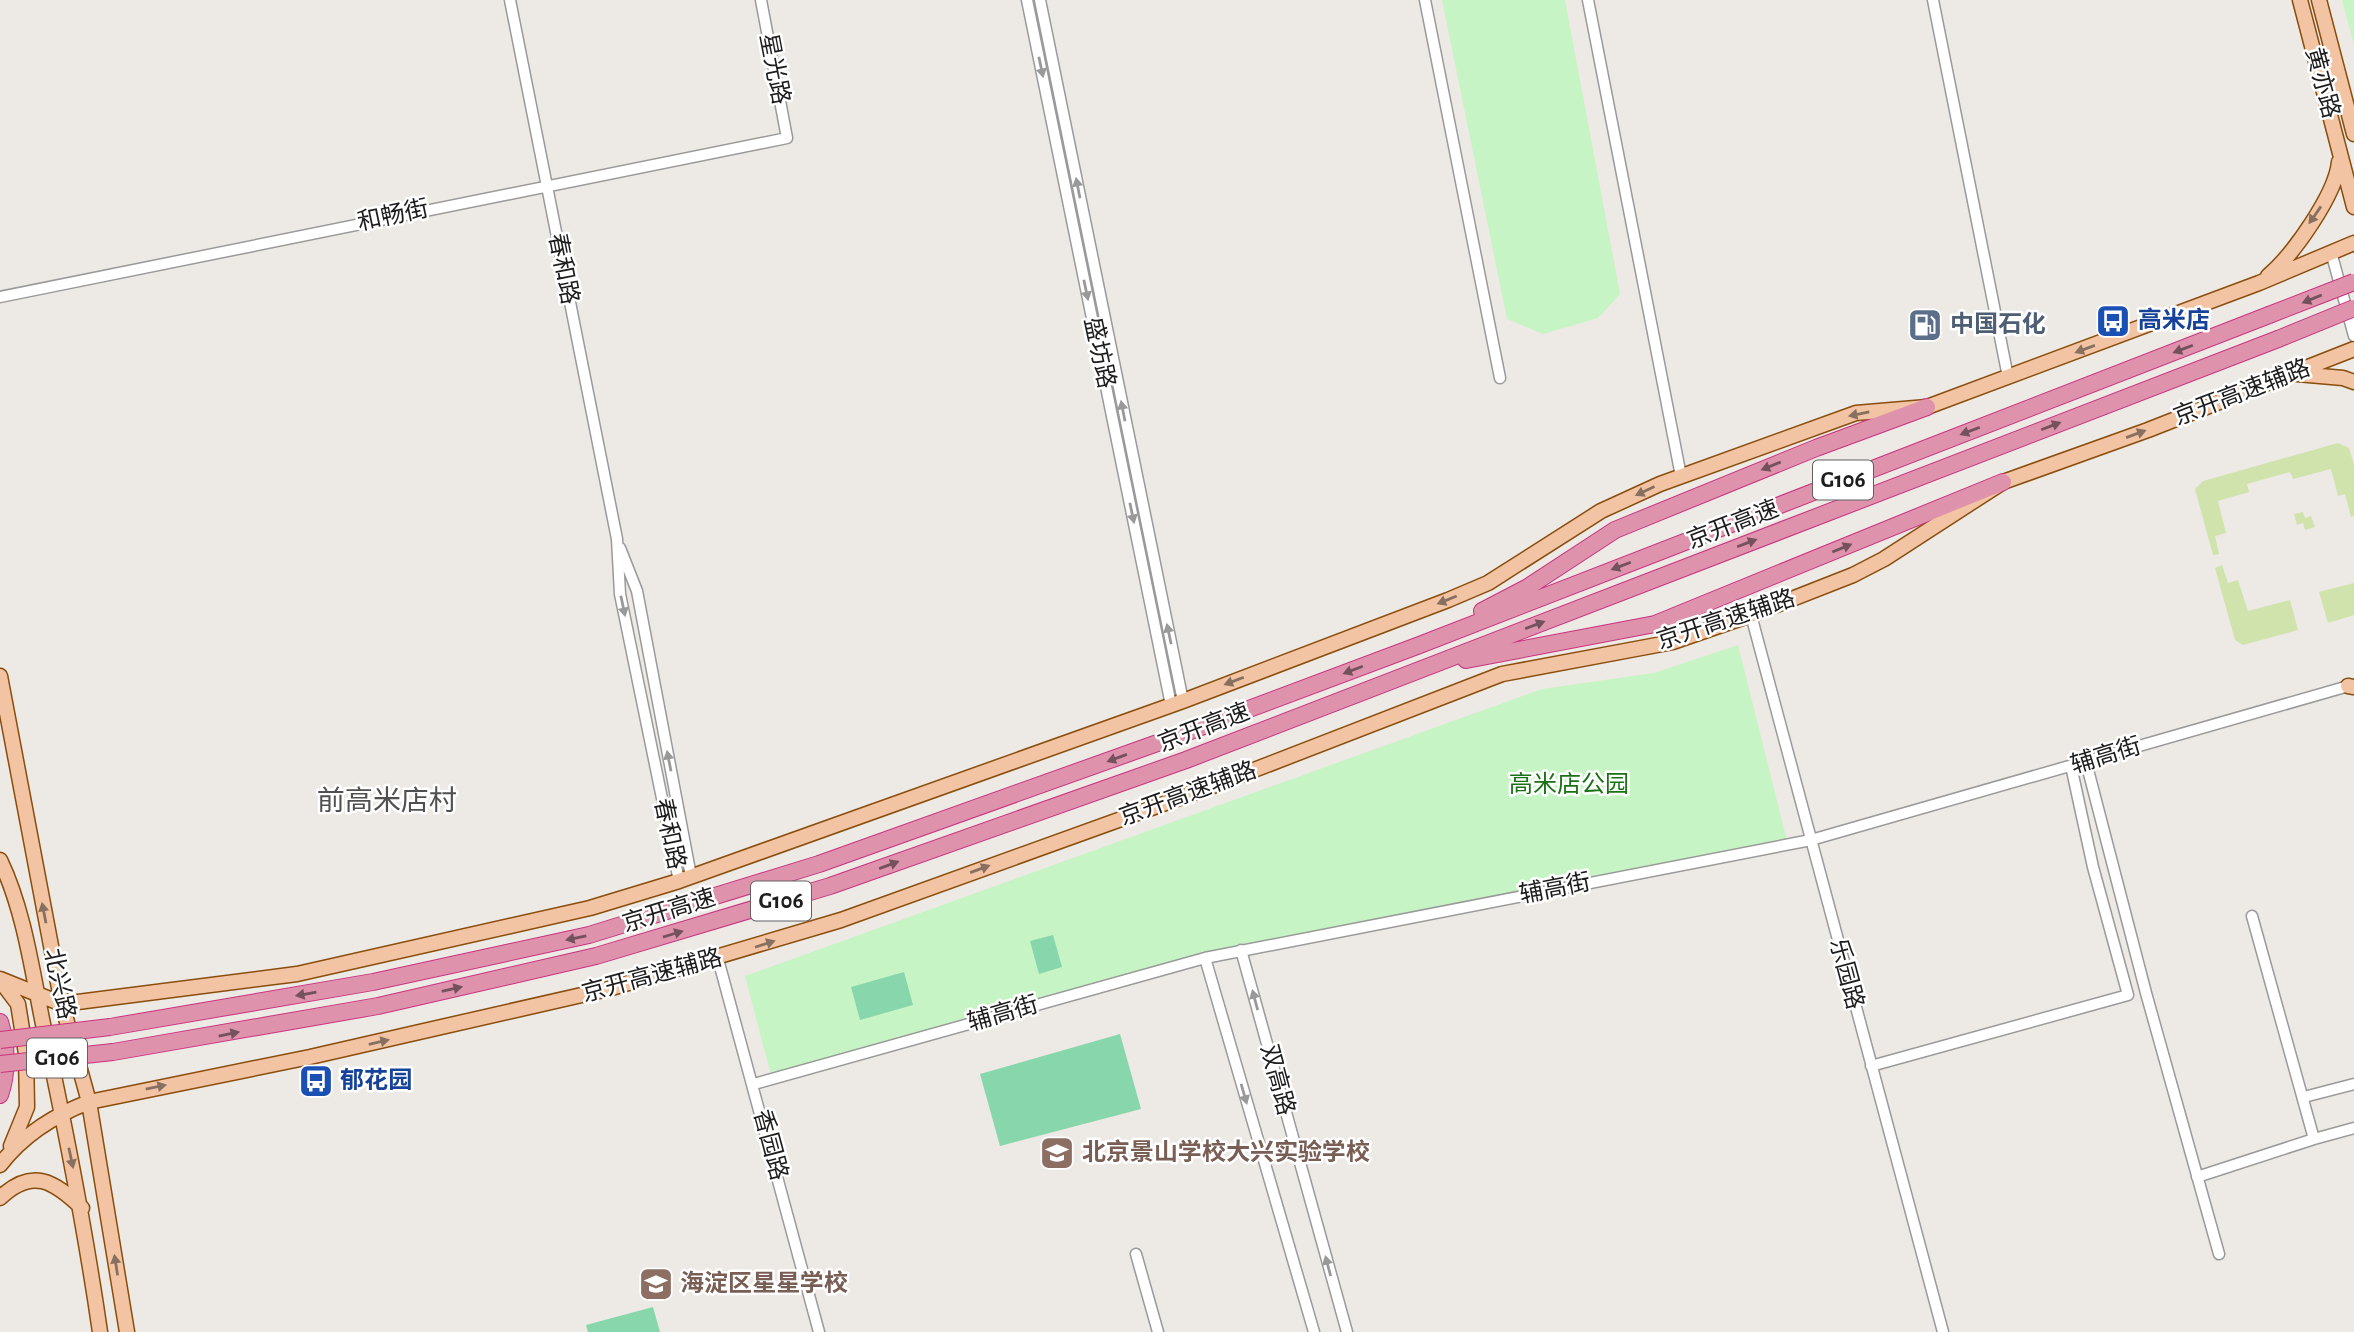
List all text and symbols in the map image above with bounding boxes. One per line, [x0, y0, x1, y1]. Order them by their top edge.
street label: 星光路 [755, 31, 795, 107]
street label: 黄亦路 [2301, 45, 2345, 121]
one-way arrow [1035, 56, 1046, 78]
one-way arrow [1072, 177, 1083, 199]
street label: 和畅街 [355, 195, 431, 235]
one-way arrow [2308, 206, 2322, 224]
street label: 春和路 [544, 231, 584, 307]
one-way arrow [1081, 279, 1092, 301]
one-way arrow [2301, 293, 2322, 304]
bus stop icon: 高米店 [2094, 302, 2132, 340]
fuel station icon: 中国石化 [1906, 306, 1944, 344]
place label: 高米店 [2138, 307, 2210, 333]
place label: 中国石化 [1950, 311, 2046, 337]
street label: 盛坊路 [1080, 315, 1120, 391]
one-way arrow [2075, 344, 2096, 355]
one-way arrow [2172, 344, 2193, 355]
street label: 京开高速辅路 [2170, 354, 2314, 430]
one-way arrow [1117, 400, 1128, 422]
one-way arrow [1848, 408, 1870, 419]
one-way arrow [2041, 421, 2062, 432]
one-way arrow [1960, 426, 1981, 437]
one-way arrow [2126, 428, 2147, 439]
one-way arrow [1761, 460, 1782, 471]
road number: G106 [1813, 460, 1873, 500]
one-way arrow [1635, 485, 1655, 497]
street label: 京开高速 [1683, 495, 1782, 553]
one-way arrow [1126, 502, 1137, 524]
one-way arrow [1737, 538, 1758, 549]
one-way arrow [1832, 542, 1853, 553]
one-way arrow [1611, 561, 1632, 572]
street label: 京开高速辅路 [1653, 584, 1798, 654]
one-way arrow [617, 595, 628, 617]
one-way arrow [1436, 595, 1457, 606]
one-way arrow [1525, 619, 1546, 630]
one-way arrow [1163, 623, 1174, 645]
one-way arrow [1343, 664, 1364, 675]
one-way arrow [1224, 676, 1245, 687]
street label: 京开高速 [1154, 698, 1253, 756]
street label: 辅高街 [2067, 732, 2144, 778]
one-way arrow [664, 750, 675, 772]
one-way arrow [1107, 753, 1128, 764]
street label: 京开高速辅路 [1116, 756, 1260, 830]
park label: 高米店公园 [1509, 771, 1629, 797]
district label: 前高米店村 [317, 786, 457, 816]
street label: 春和路 [650, 796, 690, 872]
one-way arrow [879, 859, 900, 870]
one-way arrow [970, 864, 991, 875]
street label: 辅高街 [1517, 868, 1593, 908]
road number: G106 [751, 882, 811, 920]
street label: 京开高速 [619, 884, 718, 937]
one-way arrow [39, 902, 50, 924]
one-way arrow [662, 928, 683, 938]
one-way arrow [565, 933, 587, 944]
street label: 乐园路 [1825, 936, 1869, 1012]
one-way arrow [755, 938, 776, 948]
street label: 京开高速辅路 [579, 944, 725, 1006]
street label: 北兴路 [40, 946, 80, 1022]
one-way arrow [441, 984, 463, 995]
one-way arrow [295, 989, 317, 1000]
one-way arrow [1249, 989, 1260, 1011]
street label: 辅高街 [965, 991, 1041, 1035]
one-way arrow [218, 1028, 240, 1039]
one-way arrow [368, 1036, 390, 1047]
road number: G106 [27, 1038, 87, 1078]
street label: 双高路 [1256, 1042, 1300, 1118]
bus stop icon: 郁花园 [297, 1062, 335, 1100]
place label: 郁花园 [340, 1067, 412, 1093]
one-way arrow [145, 1081, 167, 1092]
one-way arrow [1240, 1084, 1250, 1105]
street label: 香园路 [749, 1107, 793, 1183]
school or university icon: 北京景山学校大兴实验学校 [1038, 1134, 1076, 1172]
place label: 北京景山学校大兴实验学校 [1082, 1139, 1370, 1165]
one-way arrow [66, 1147, 77, 1169]
one-way arrow [110, 1254, 121, 1276]
one-way arrow [1323, 1255, 1333, 1276]
school or university icon: 海淀区星星学校 [637, 1265, 675, 1303]
place label: 海淀区星星学校 [680, 1270, 848, 1296]

